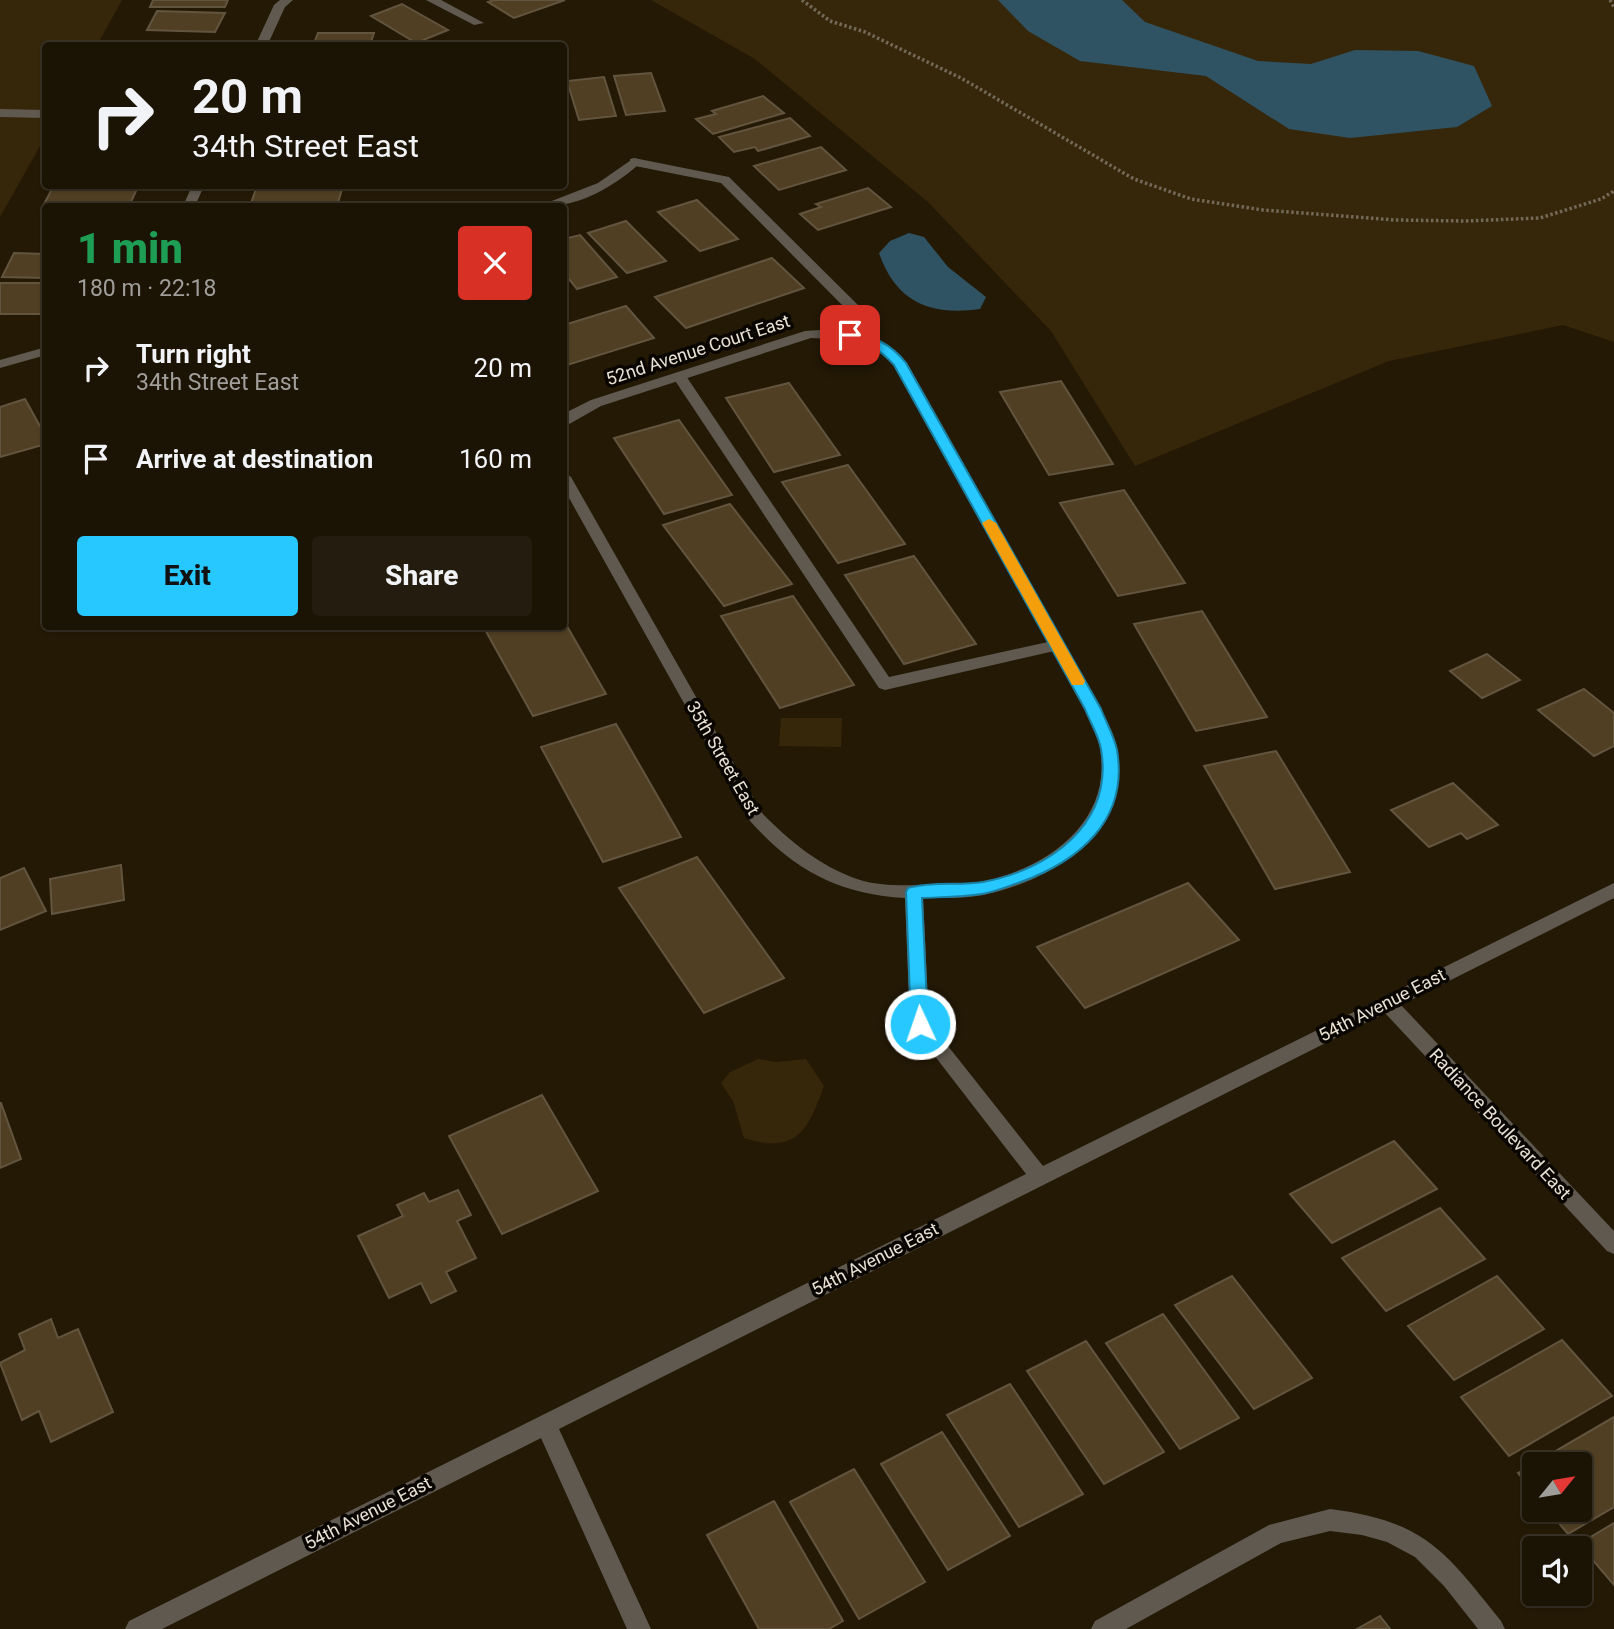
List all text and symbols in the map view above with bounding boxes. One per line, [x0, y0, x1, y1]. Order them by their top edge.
text: 20 m [192, 68, 303, 125]
icon: right [77, 70, 168, 161]
text: 34th Street East [192, 127, 419, 165]
text: 1 min [77, 224, 183, 273]
button: close [458, 226, 532, 300]
text: 180 m · 22:18 [77, 275, 216, 302]
pin [820, 305, 880, 365]
street label: 52nd Avenue Court East [603, 310, 793, 389]
icon: arrive [831, 316, 869, 354]
text: Turn right [136, 339, 251, 369]
icon: right [77, 349, 115, 387]
text: 20 m [474, 353, 532, 383]
text: 34th Street East [136, 369, 299, 396]
icon: arrive [77, 440, 115, 478]
text: Arrive at destination [136, 444, 373, 474]
text: 160 m [459, 444, 532, 474]
button: Exit [77, 536, 298, 616]
button: Share [312, 536, 532, 616]
street label: 35th Street East [682, 697, 764, 818]
street label: 54th Avenue East [1315, 964, 1449, 1045]
position arrow [883, 987, 957, 1061]
street label: Radiance Boulevard East [1425, 1044, 1576, 1203]
street label: 54th Avenue East [808, 1218, 942, 1299]
north arrow [1522, 1452, 1592, 1522]
map controls [1522, 1452, 1592, 1606]
street label: 54th Avenue East [301, 1472, 435, 1553]
button: sound [1522, 1536, 1592, 1606]

